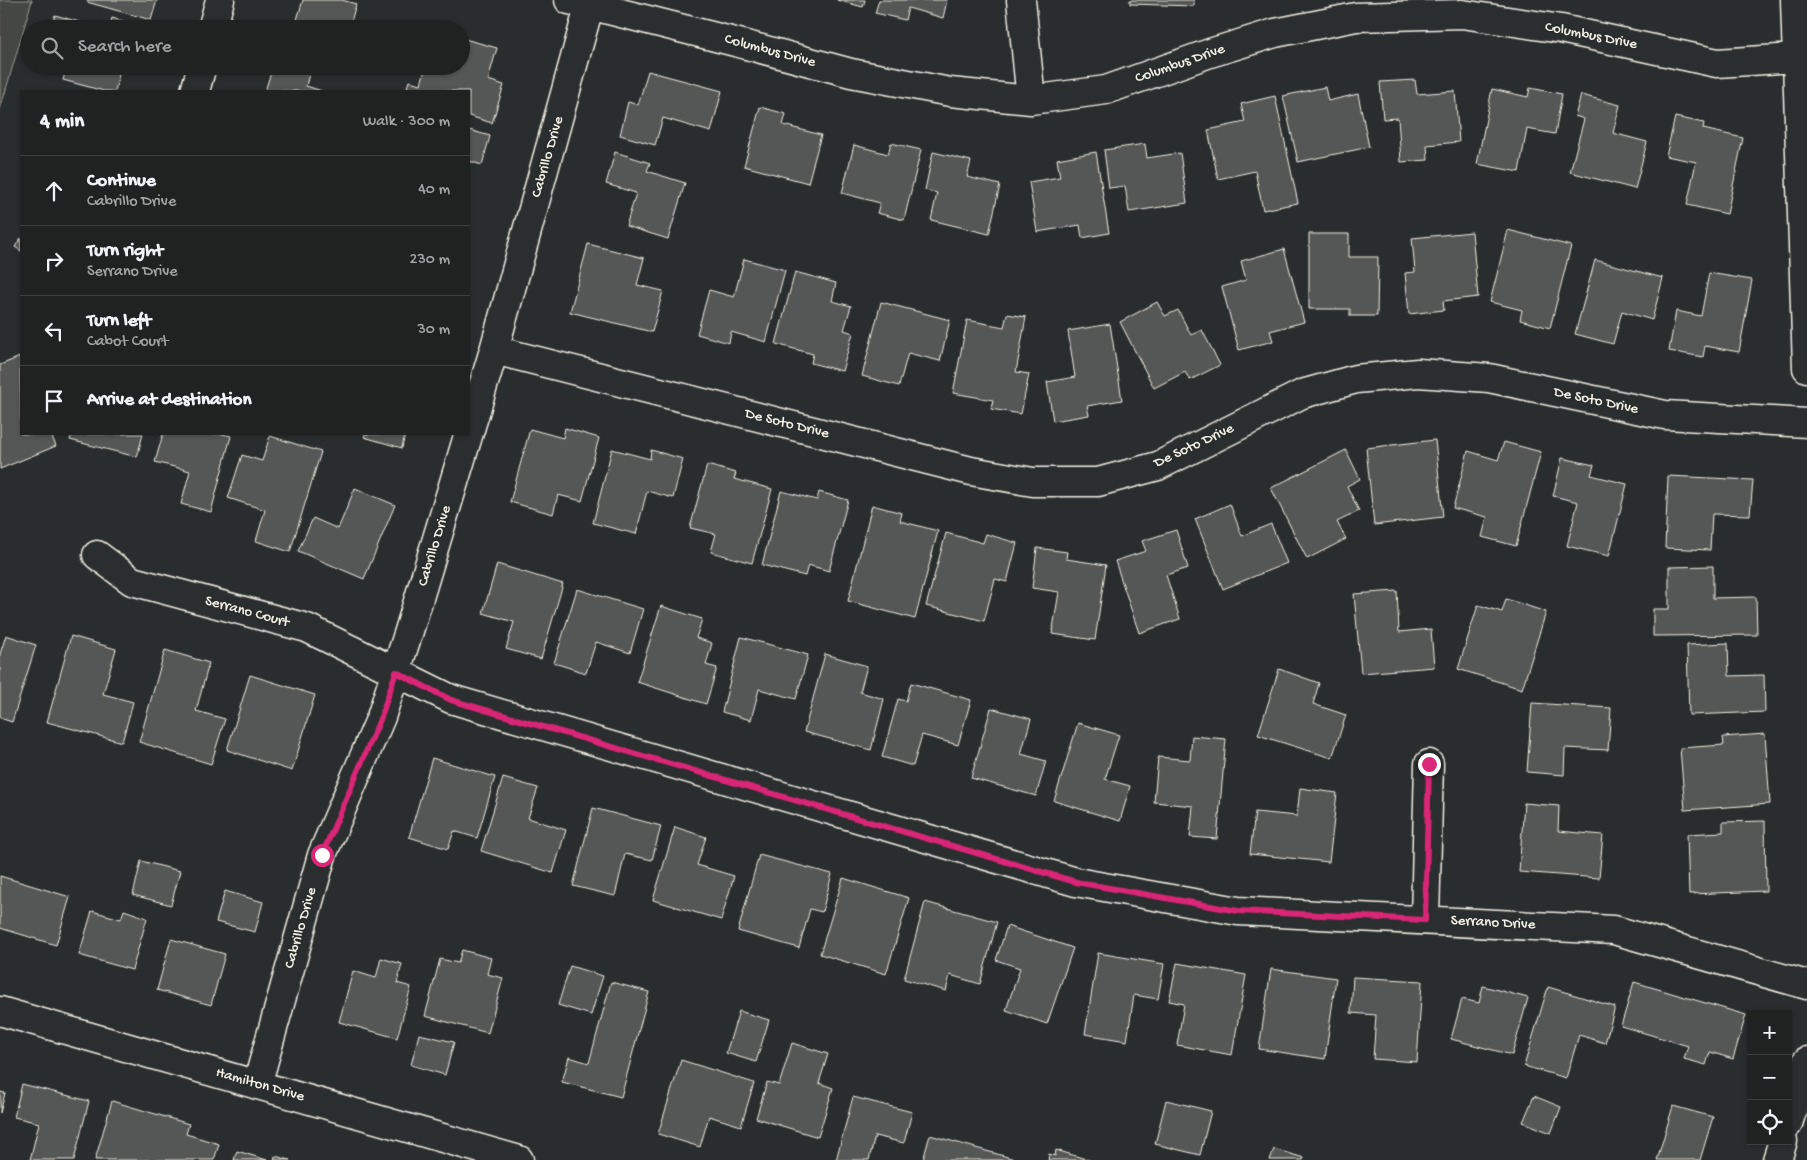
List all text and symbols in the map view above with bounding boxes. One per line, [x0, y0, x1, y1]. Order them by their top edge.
street label: Columbus Drive [1543, 18, 1639, 54]
search box [20, 20, 470, 75]
street label: Columbus Drive [722, 30, 818, 72]
icon: search [38, 34, 66, 62]
text: Search here [78, 36, 172, 59]
street label: Columbus Drive [1133, 40, 1227, 88]
text: 4 min [40, 110, 84, 135]
text: Walk · 300 m [363, 113, 450, 132]
street label: Cabrillo Drive [528, 114, 568, 200]
text: Continue [87, 170, 156, 193]
icon: ahead [40, 177, 68, 205]
text: 40 m [418, 181, 450, 200]
text: Cabrillo Drive [87, 193, 176, 212]
text: Turn right [87, 240, 163, 263]
icon: right [40, 247, 68, 275]
text: 230 m [410, 251, 450, 270]
text: Serrano Drive [87, 263, 177, 282]
text: Turn left [87, 310, 151, 333]
icon: left [40, 317, 68, 345]
text: 30 m [417, 321, 450, 340]
text: Cabot Court [87, 333, 168, 352]
street label: De Soto Drive [1551, 383, 1640, 419]
icon: arrive [40, 387, 68, 415]
text: Arrive at destination [87, 389, 251, 412]
street label: De Soto Drive [742, 405, 831, 443]
street label: De Soto Drive [1150, 420, 1237, 473]
street label: Cabrillo Drive [414, 503, 456, 589]
street label: Serrano Court [203, 592, 293, 632]
route end [1418, 753, 1441, 776]
route start [311, 844, 334, 867]
street label: Cabrillo Drive [281, 885, 321, 971]
street label: Serrano Drive [1450, 912, 1536, 934]
map controls [1747, 1010, 1792, 1145]
button: + [1747, 1010, 1792, 1055]
button: − [1747, 1055, 1792, 1100]
street label: Hamilton Drive [214, 1064, 307, 1106]
button: locate [1747, 1100, 1792, 1145]

